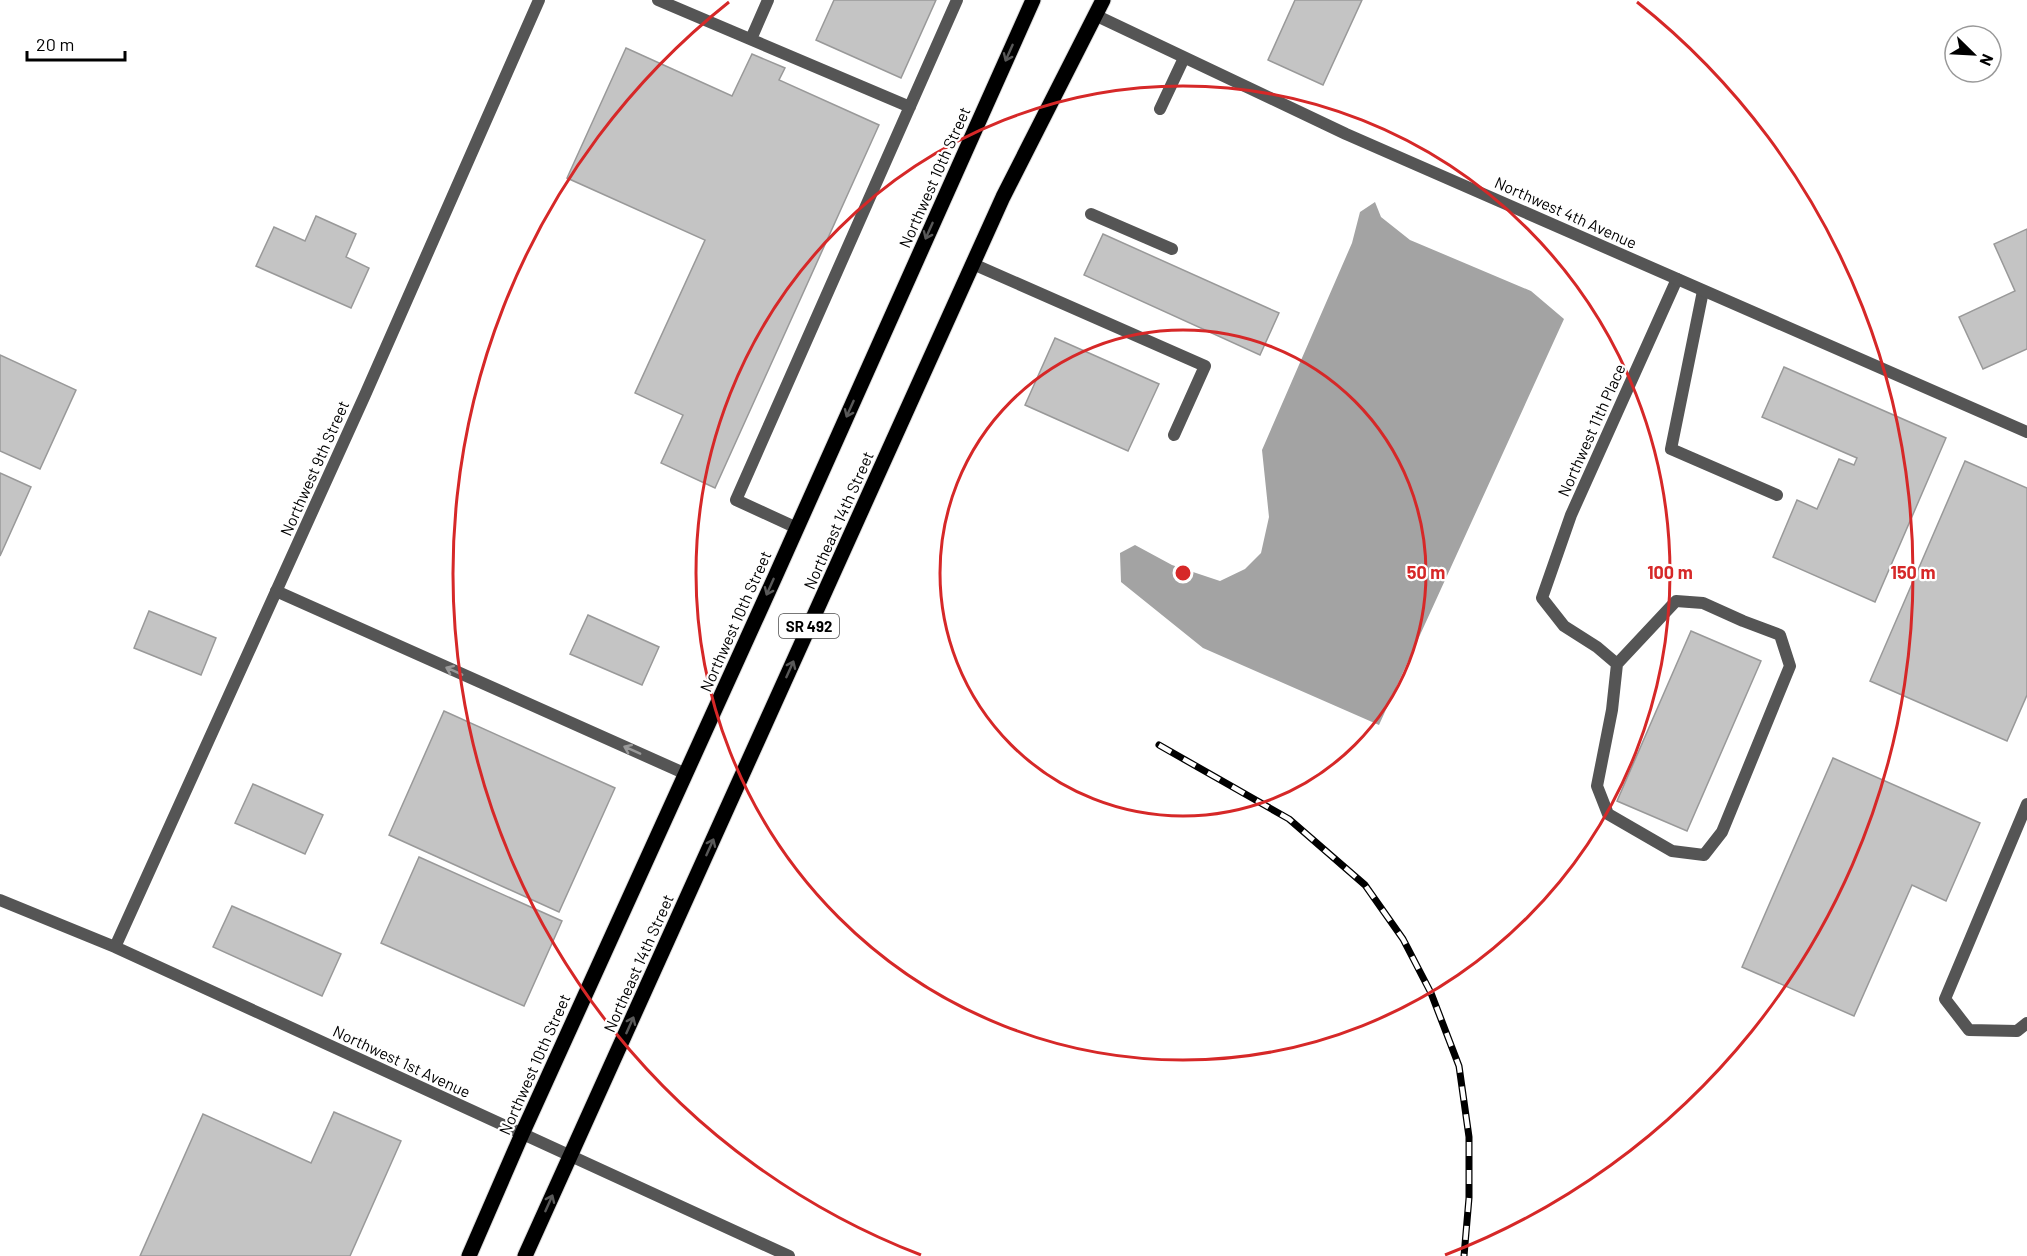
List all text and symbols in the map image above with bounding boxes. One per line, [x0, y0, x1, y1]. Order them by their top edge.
scale bar [27, 24, 124, 62]
north arrow [1943, 24, 2003, 84]
text: 20 m [36, 33, 74, 55]
one-way arrow [1003, 44, 1014, 62]
text: N [1976, 52, 1998, 69]
street label: Northwest 10th Street [894, 104, 974, 250]
street label: Northwest 4th Avenue [1492, 172, 1640, 252]
one-way arrow [923, 222, 934, 240]
street label: Northwest 11th Place [1553, 361, 1629, 499]
street label: Northwest 9th Street [276, 397, 352, 539]
one-way arrow [843, 400, 855, 418]
street label: Northeast 14th Street [799, 448, 877, 592]
street label: Northwest 10th Street [695, 548, 775, 694]
text: 50 m [1407, 561, 1445, 583]
text: 100 m [1647, 561, 1693, 583]
text: 150 m [1891, 561, 1935, 583]
centre of rings [1173, 563, 1193, 583]
one-way arrow [764, 578, 775, 596]
road number: SR 492 [779, 614, 839, 638]
one-way arrow [784, 661, 796, 679]
one-way arrow [446, 664, 464, 676]
one-way arrow [624, 744, 642, 756]
one-way arrow [704, 839, 716, 857]
street label: Northeast 14th Street [599, 891, 677, 1035]
street label: Northwest 10th Street [494, 991, 574, 1137]
one-way arrow [625, 1016, 636, 1034]
street label: Northwest 1st Avenue [330, 1021, 474, 1101]
one-way arrow [544, 1194, 556, 1212]

